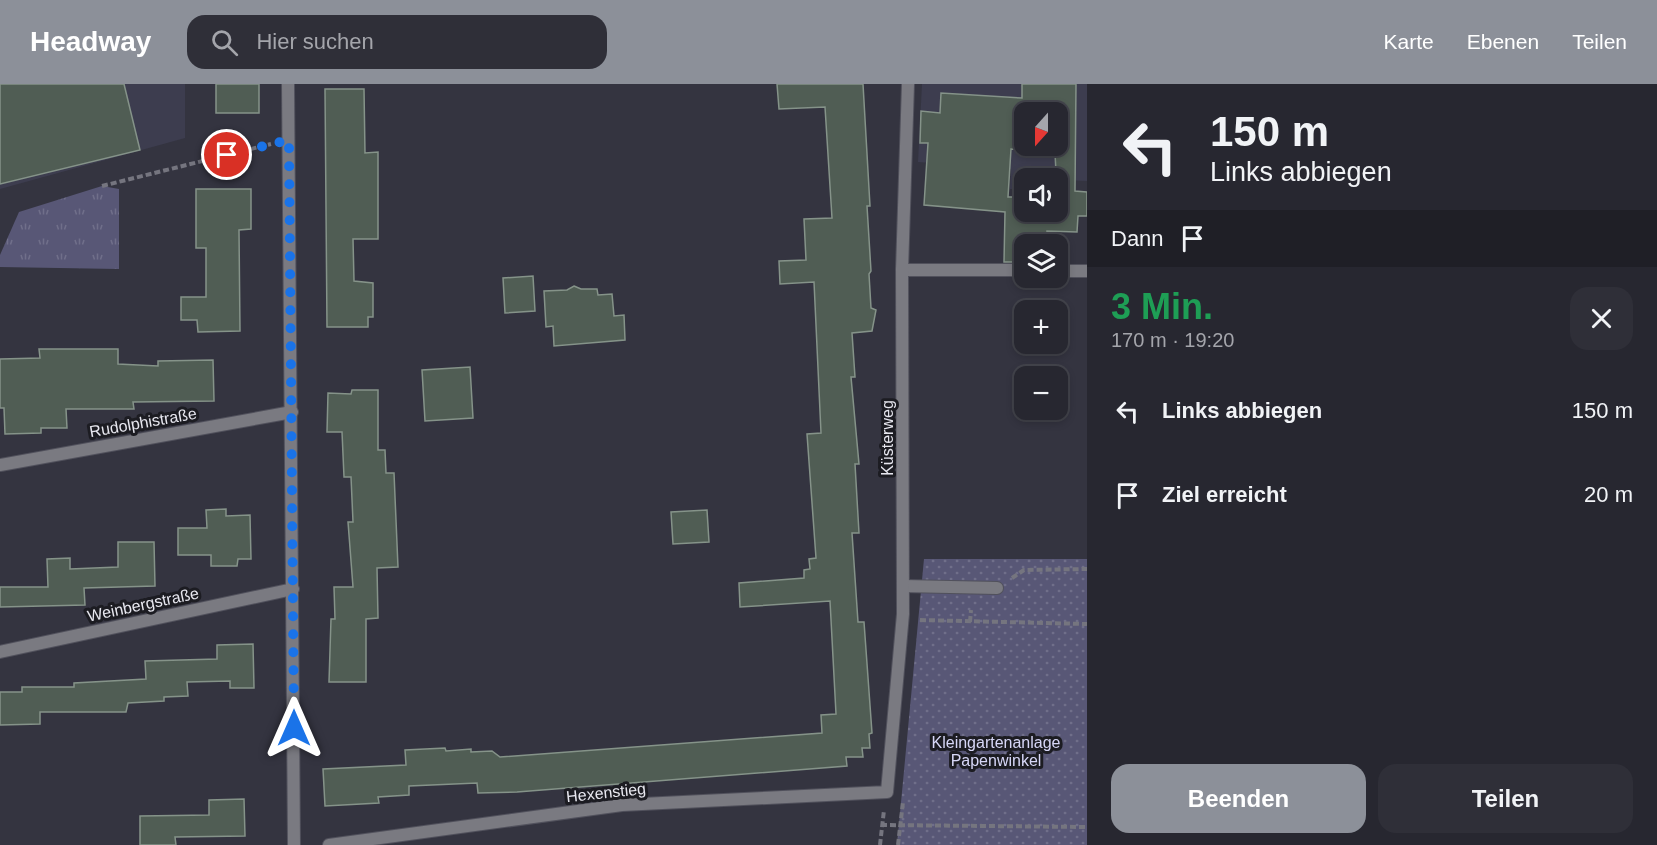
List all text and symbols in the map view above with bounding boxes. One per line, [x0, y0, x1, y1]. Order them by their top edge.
search box [187, 15, 607, 69]
text: Headway [30, 26, 151, 57]
icon: search [208, 26, 241, 59]
text: Hier suchen [256, 29, 374, 54]
text: Karte [1384, 30, 1434, 53]
text: Ebenen [1467, 30, 1539, 53]
text: Teilen [1572, 30, 1627, 53]
north arrow [1014, 102, 1068, 156]
map controls [1014, 102, 1068, 420]
icon: left [1111, 108, 1189, 186]
text: 150 m [1210, 108, 1329, 155]
pin [201, 129, 252, 180]
icon: arrive [210, 138, 243, 171]
text: Links abbiegen [1210, 157, 1392, 187]
button: sound [1014, 168, 1068, 222]
icon: arrive [1176, 222, 1209, 255]
text: Dann [1111, 226, 1164, 251]
button: layers [1014, 234, 1068, 288]
text: 3 Min. [1111, 286, 1213, 327]
button: close [1570, 287, 1633, 350]
button: + [1014, 300, 1068, 354]
text: 170 m · 19:20 [1111, 329, 1234, 351]
button: − [1014, 366, 1068, 420]
icon: left [1111, 395, 1144, 428]
text: Links abbiegen [1162, 398, 1322, 423]
text: 150 m [1572, 398, 1633, 423]
street label: Küsterweg [879, 400, 896, 476]
street label: Rudolphistraße [88, 405, 198, 440]
icon: arrive [1111, 479, 1144, 512]
text: Ziel erreicht [1162, 482, 1287, 507]
text: 20 m [1584, 482, 1633, 507]
street label: Weinbergstraße [86, 584, 200, 625]
position arrow [262, 696, 326, 760]
park label: Kleingartenanlage Papenwinkel [932, 734, 1061, 769]
button: Beenden [1111, 764, 1366, 833]
button: Teilen [1378, 764, 1633, 833]
street label: Hexenstieg [565, 780, 647, 805]

